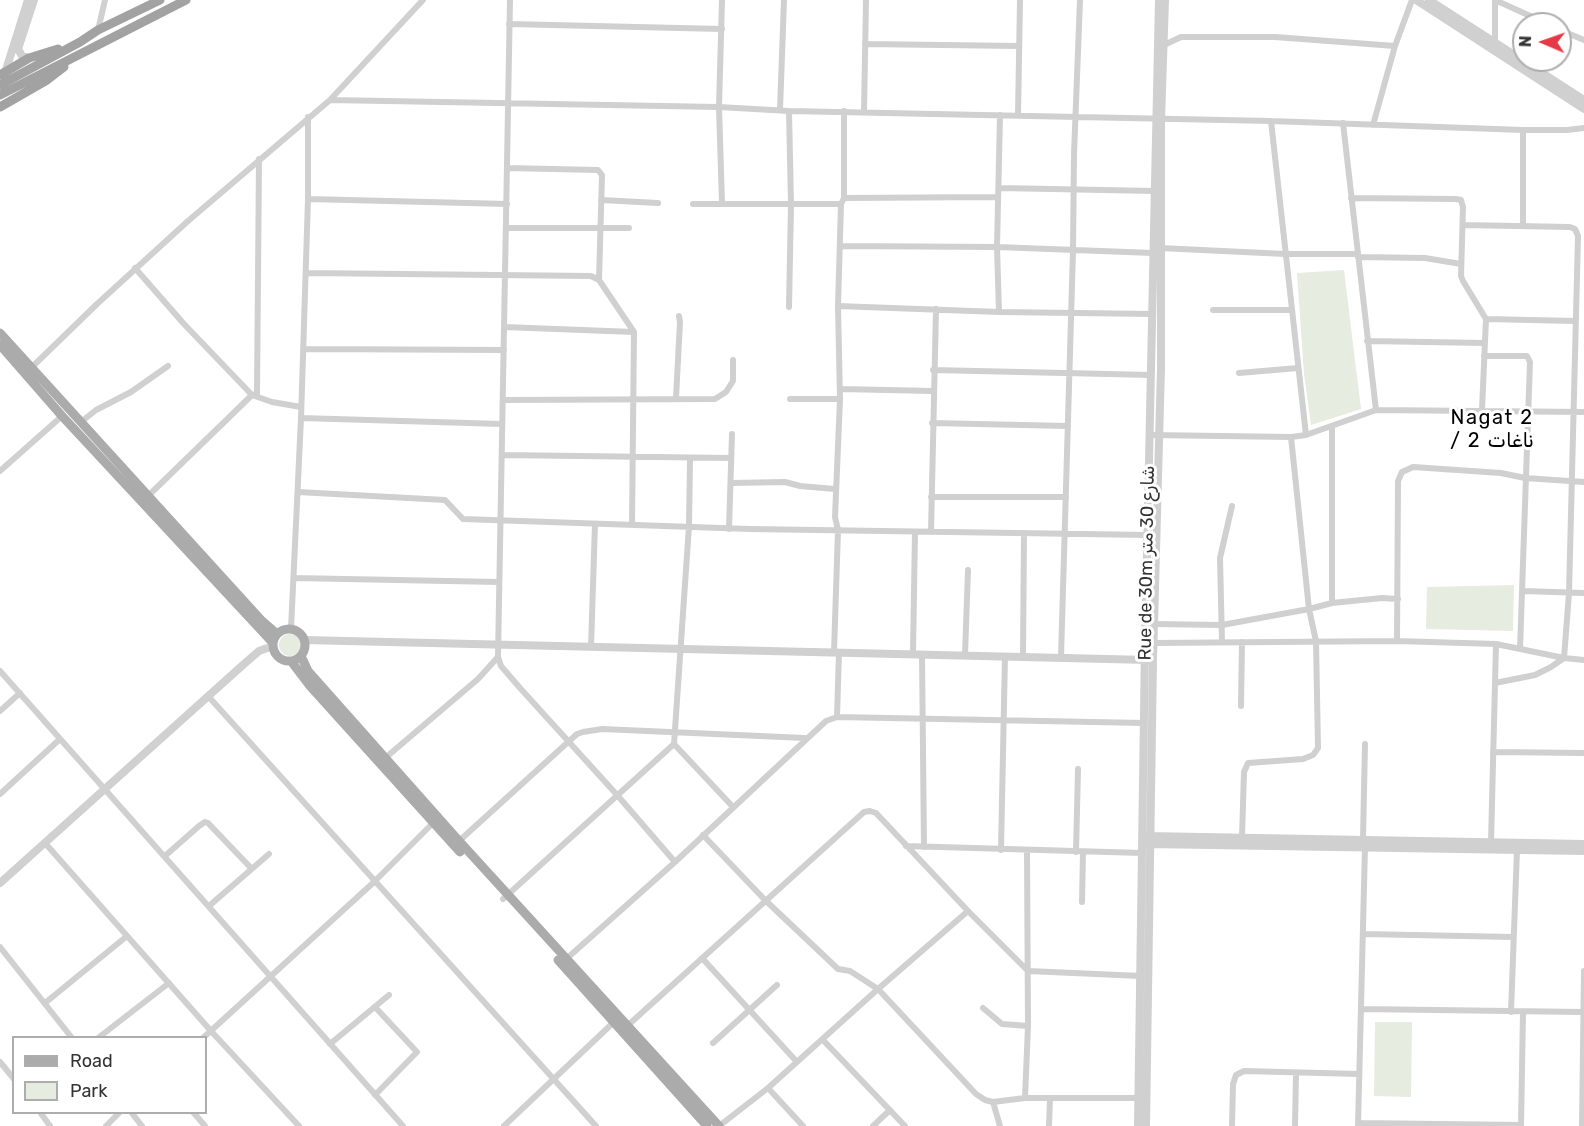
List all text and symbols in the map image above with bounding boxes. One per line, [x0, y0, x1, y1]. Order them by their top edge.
north arrow [1512, 12, 1572, 72]
text: N [1516, 35, 1535, 48]
district label: Nagat 2 / ناغات 2 [1451, 406, 1533, 453]
street label: Rue de 30m شارع 30 متر [1135, 465, 1159, 661]
legend [12, 1036, 207, 1114]
text: Road [70, 1050, 113, 1072]
text: Park [70, 1080, 107, 1102]

